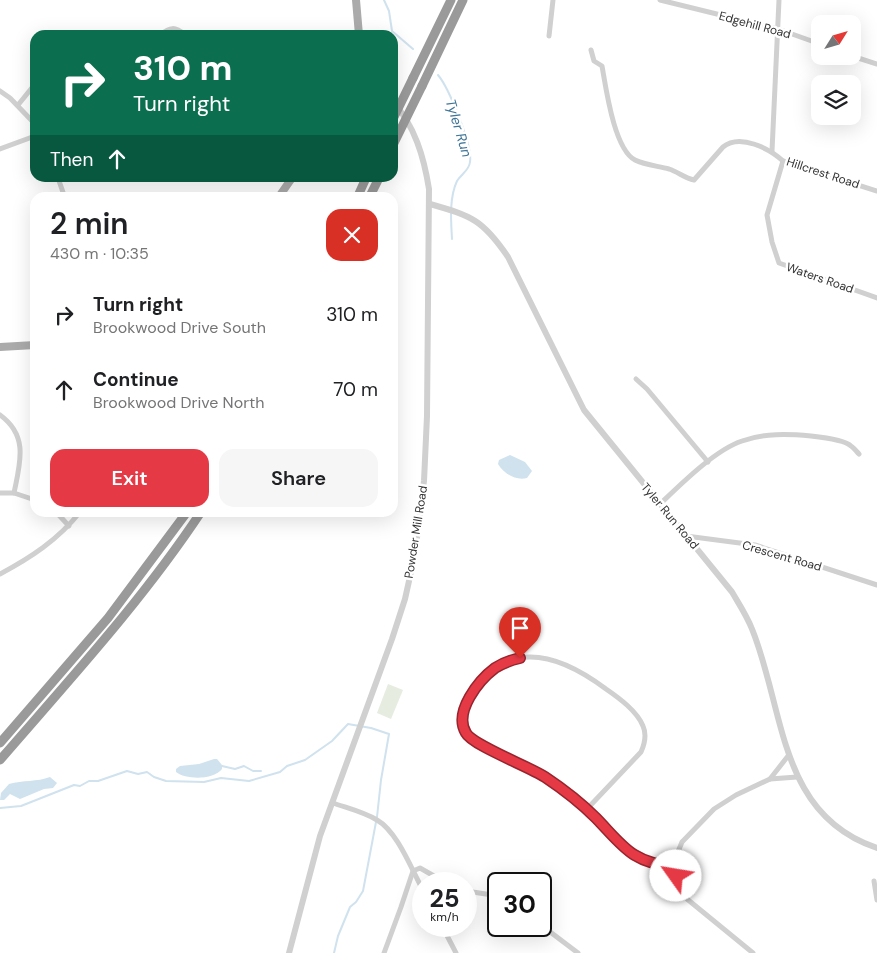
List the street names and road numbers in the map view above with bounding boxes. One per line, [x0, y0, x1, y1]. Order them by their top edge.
street label: Edgehill Road [717, 8, 793, 42]
street label: Hillcrest Road [784, 154, 862, 192]
street label: Waters Road [784, 259, 856, 297]
street label: Tyler Run Road [638, 479, 702, 553]
street label: Powder Mill Road [401, 484, 431, 580]
street label: Crescent Road [740, 537, 824, 575]

